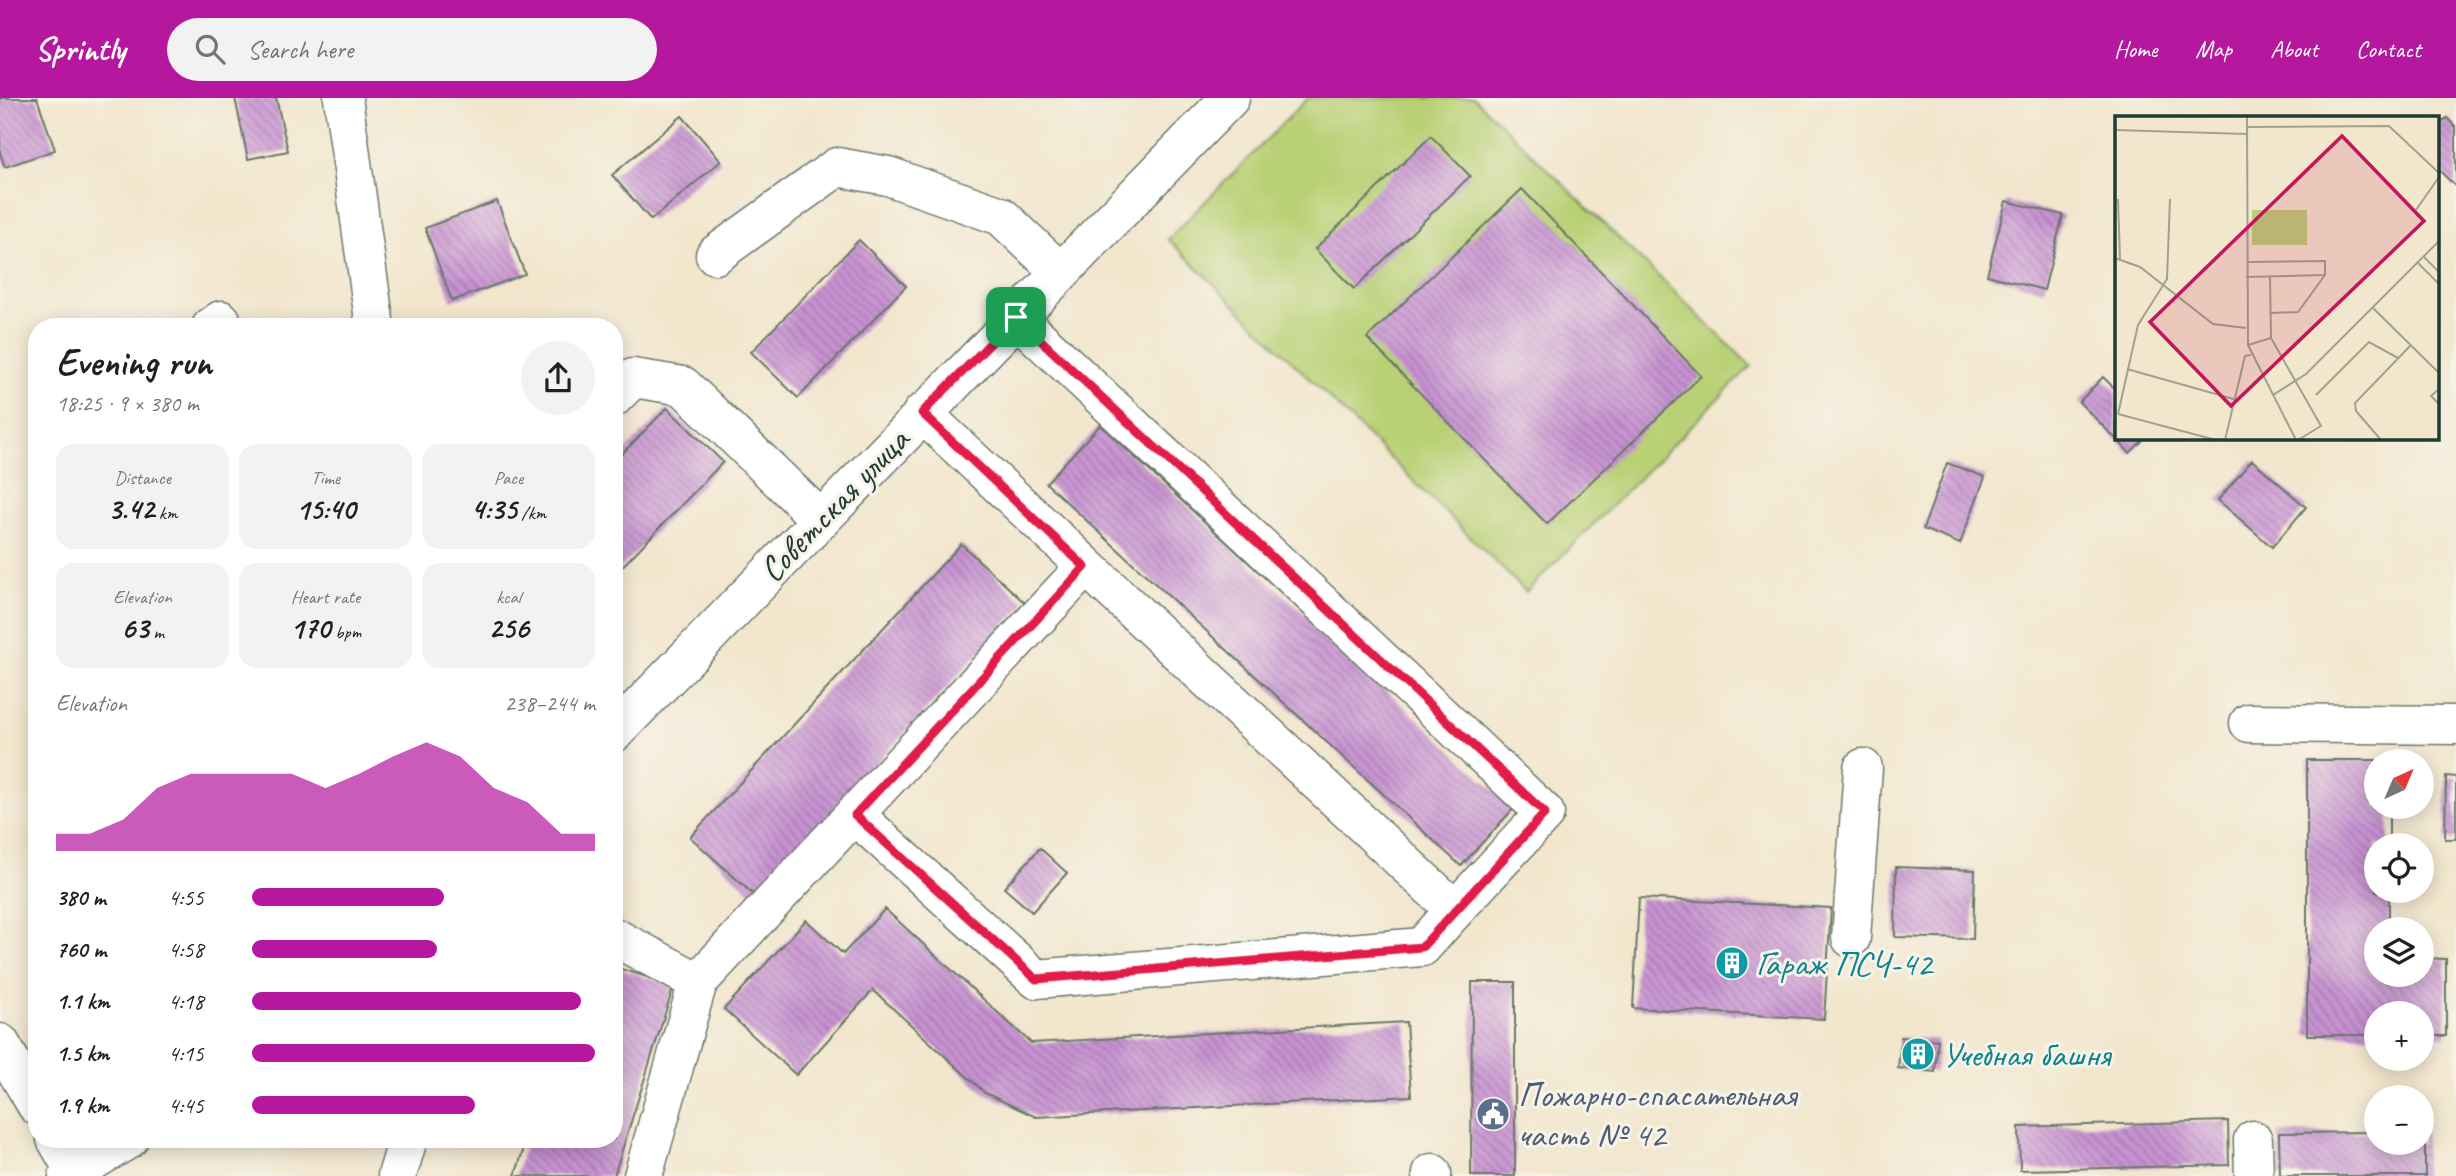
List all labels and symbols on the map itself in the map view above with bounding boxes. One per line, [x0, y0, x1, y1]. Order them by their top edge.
inset map [2115, 116, 2438, 439]
pin [986, 287, 1046, 347]
street label: Советская улица [749, 416, 921, 592]
north arrow [2364, 749, 2434, 819]
place label: Гараж ПСЧ-42 [1756, 941, 1935, 986]
building icon: Гараж ПСЧ-42 [1713, 944, 1751, 982]
place label: Учебная башня [1942, 1032, 2112, 1077]
building icon: Учебная башня [1899, 1035, 1937, 1073]
place label: Пожарно-спасательная часть № 42 [1518, 1072, 1798, 1157]
public building icon: Пожарно-спасательная часть № 42 [1474, 1095, 1512, 1133]

